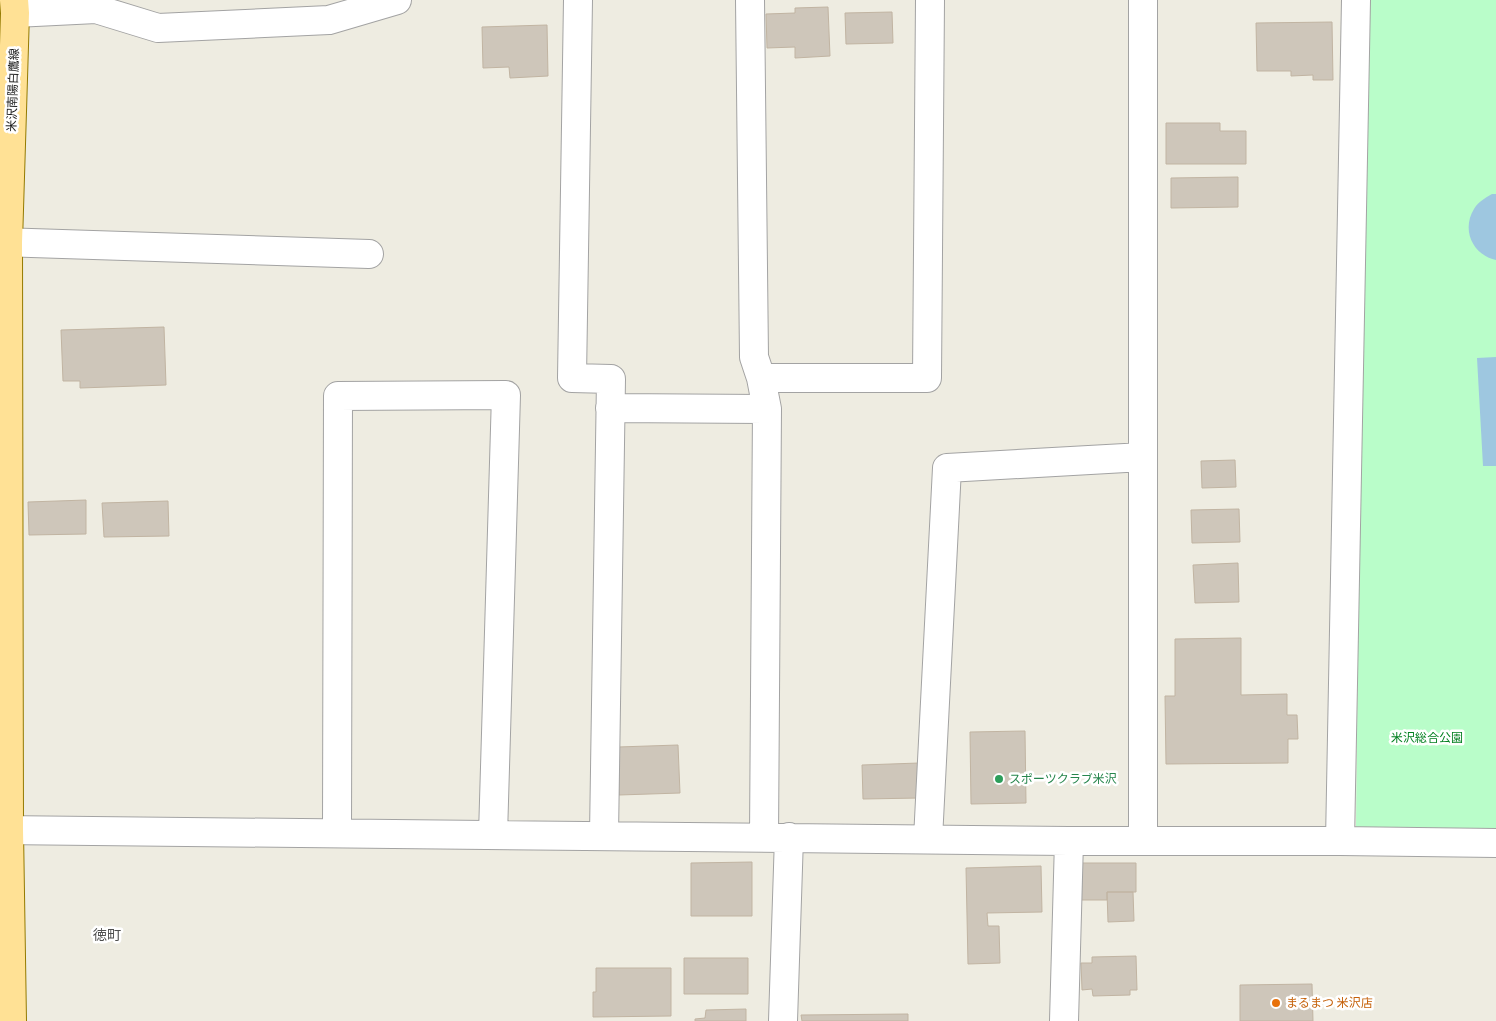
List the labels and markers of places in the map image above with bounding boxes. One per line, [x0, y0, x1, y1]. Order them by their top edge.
place label: スポーツクラブ米沢 [1009, 772, 1117, 786]
marker: スポーツクラブ米沢 [993, 773, 1005, 785]
place label: まるまつ 米沢店 [1286, 996, 1373, 1010]
marker: まるまつ 米沢店 [1270, 997, 1282, 1009]

